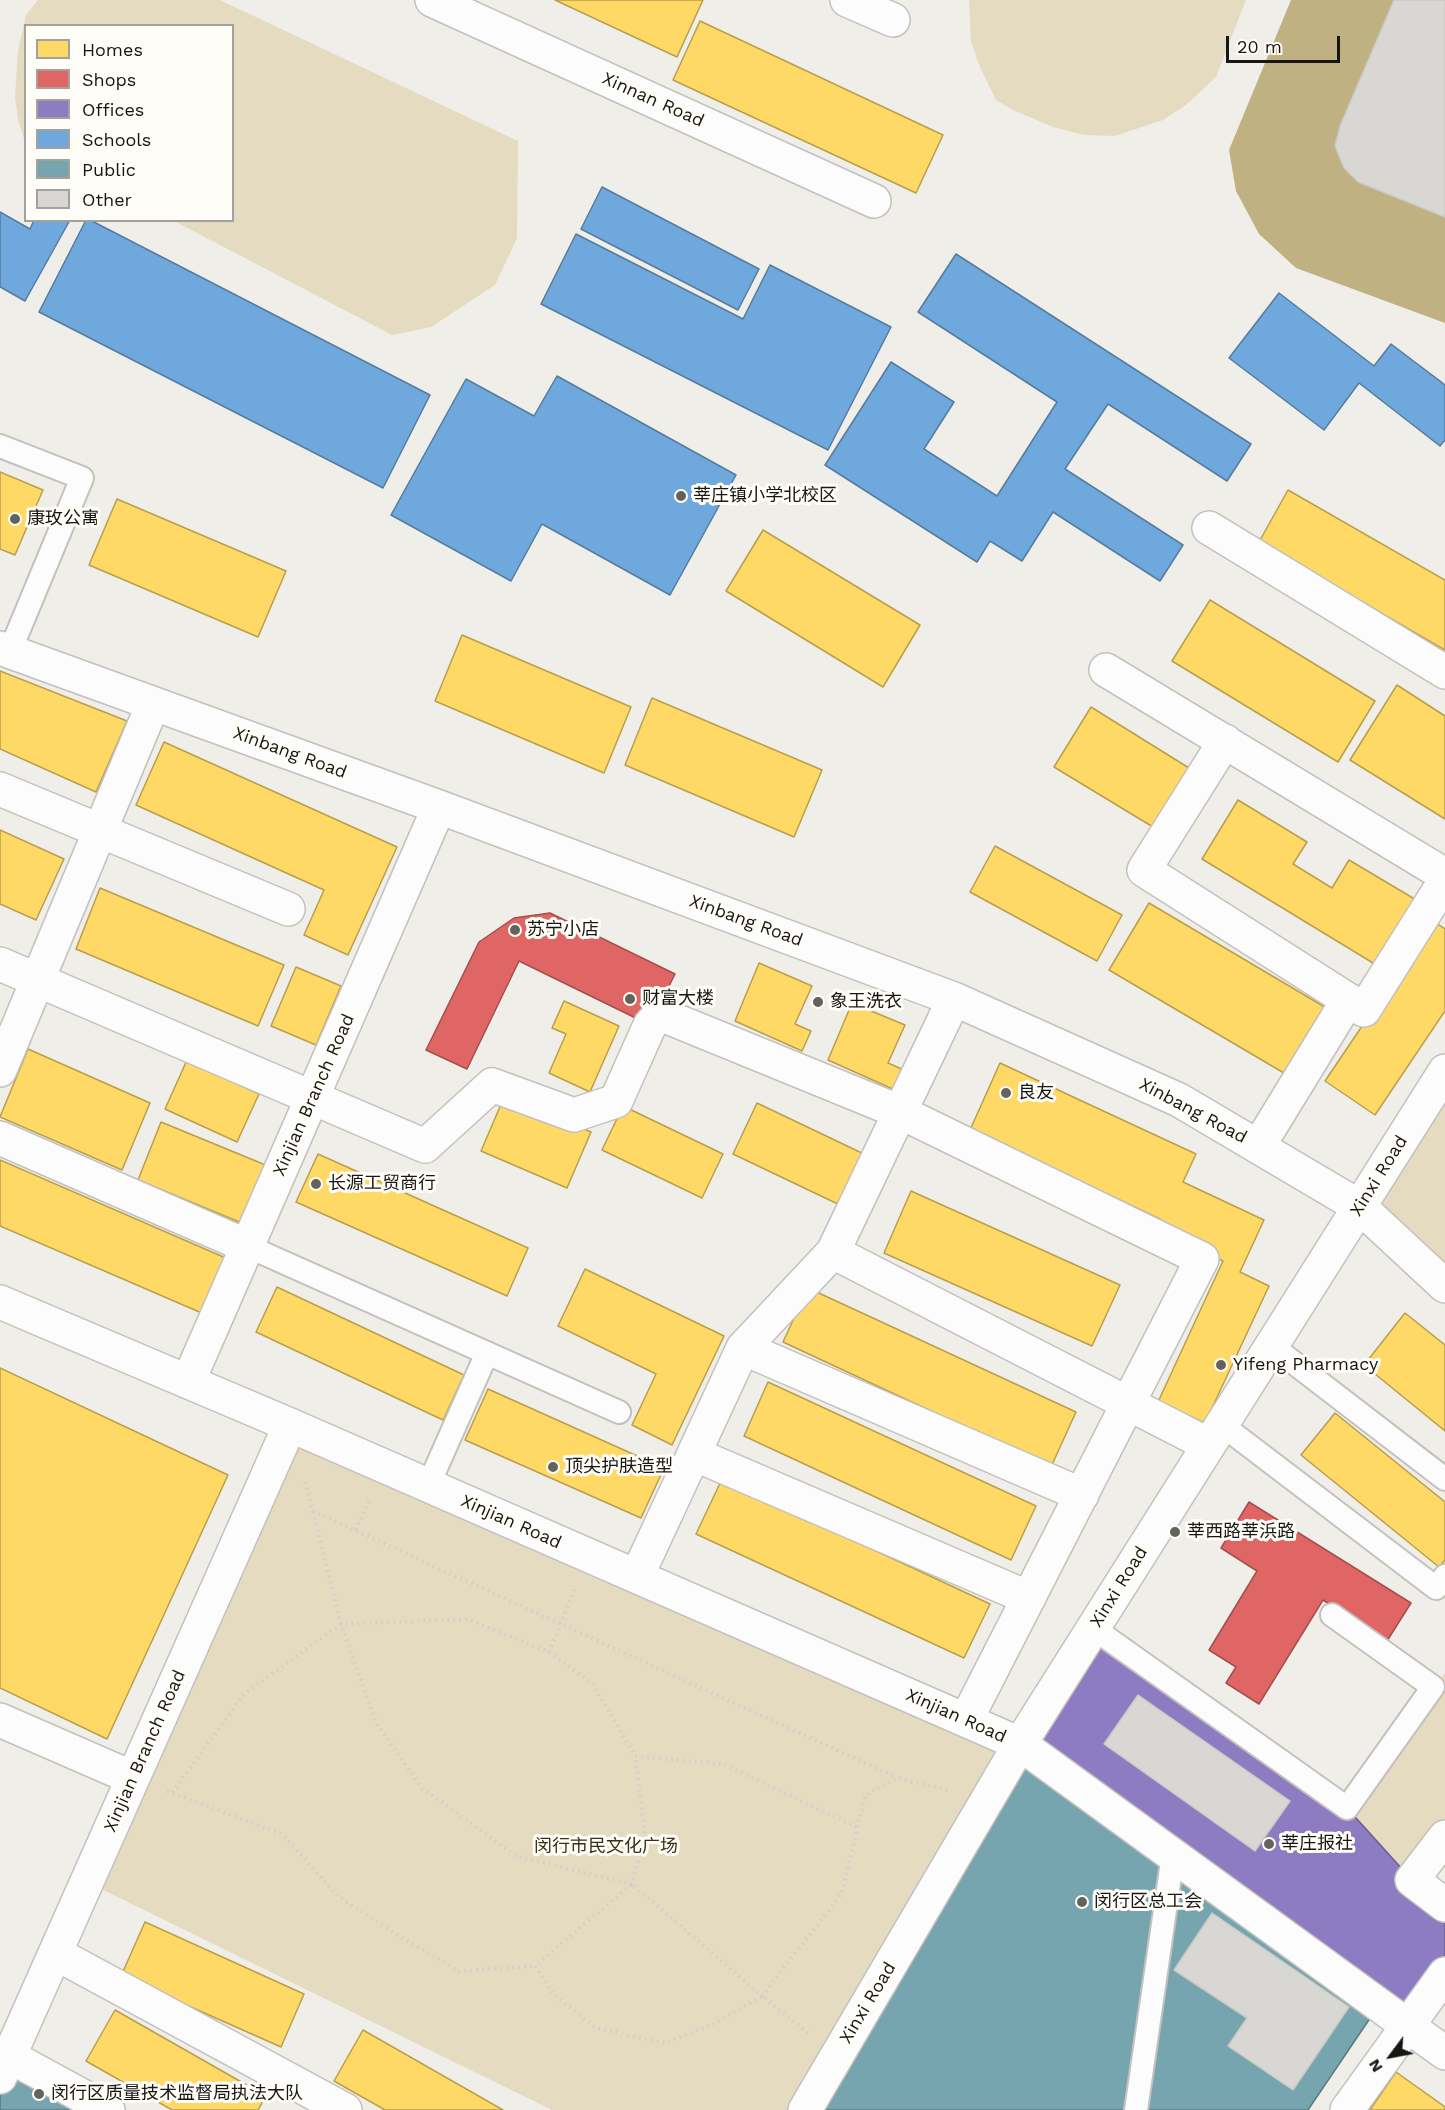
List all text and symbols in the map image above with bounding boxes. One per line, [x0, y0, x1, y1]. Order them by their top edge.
legend [24, 24, 234, 222]
scale bar [1229, 24, 1343, 62]
text: 20 m [1237, 36, 1282, 57]
text: Homes [82, 39, 143, 60]
street label: Xinnan Road [599, 68, 707, 132]
text: Shops [82, 69, 136, 90]
text: Offices [82, 99, 144, 120]
text: Schools [82, 129, 151, 150]
text: Public [82, 159, 136, 180]
text: Other [82, 189, 132, 210]
place label: 莘庄镇小学北校区 [693, 485, 837, 507]
marker: 莘庄镇小学北校区 [674, 489, 688, 503]
place label: 康玫公寓 [27, 508, 99, 530]
marker: 康玫公寓 [8, 512, 22, 526]
street label: Xinbang Road [230, 722, 350, 784]
street label: Xinbang Road [686, 890, 806, 952]
place label: 苏宁小店 [527, 919, 599, 941]
marker: 苏宁小店 [508, 923, 522, 937]
place label: 财富大楼 [642, 988, 714, 1010]
place label: 象王洗衣 [830, 991, 902, 1013]
marker: 财富大楼 [623, 992, 637, 1006]
marker: 象王洗衣 [811, 995, 825, 1009]
street label: Xinjian Branch Road [268, 1011, 360, 1179]
street label: Xinbang Road [1135, 1074, 1251, 1148]
place label: 良友 [1018, 1082, 1054, 1104]
marker: 良友 [999, 1086, 1013, 1100]
street label: Xinxi Road [1346, 1132, 1412, 1220]
place label: 长源工贸商行 [328, 1173, 436, 1195]
marker: 长源工贸商行 [309, 1177, 323, 1191]
place label: Yifeng Pharmacy [1233, 1354, 1378, 1376]
marker: Yifeng Pharmacy [1214, 1358, 1228, 1372]
place label: 顶尖护肤造型 [565, 1456, 673, 1478]
marker: 顶尖护肤造型 [546, 1460, 560, 1474]
street label: Xinjian Road [457, 1490, 565, 1554]
place label: 莘西路莘浜路 [1187, 1521, 1295, 1543]
marker: 莘西路莘浜路 [1168, 1525, 1182, 1539]
street label: Xinxi Road [1086, 1543, 1152, 1631]
street label: Xinjian Branch Road [99, 1667, 191, 1835]
street label: Xinjian Road [902, 1684, 1010, 1748]
place label: 莘庄报社 [1281, 1833, 1353, 1855]
park label: 闵行市民文化广场 [534, 1836, 678, 1858]
marker: 莘庄报社 [1262, 1837, 1276, 1851]
place label: 闵行区总工会 [1094, 1891, 1202, 1913]
marker: 闵行区总工会 [1075, 1895, 1089, 1909]
street label: Xinxi Road [835, 1958, 901, 2048]
north arrow [1361, 2026, 1421, 2086]
text: N [1364, 2056, 1387, 2076]
place label: 闵行区质量技术监督局执法大队 [51, 2083, 303, 2105]
marker: 闵行区质量技术监督局执法大队 [32, 2087, 46, 2101]

